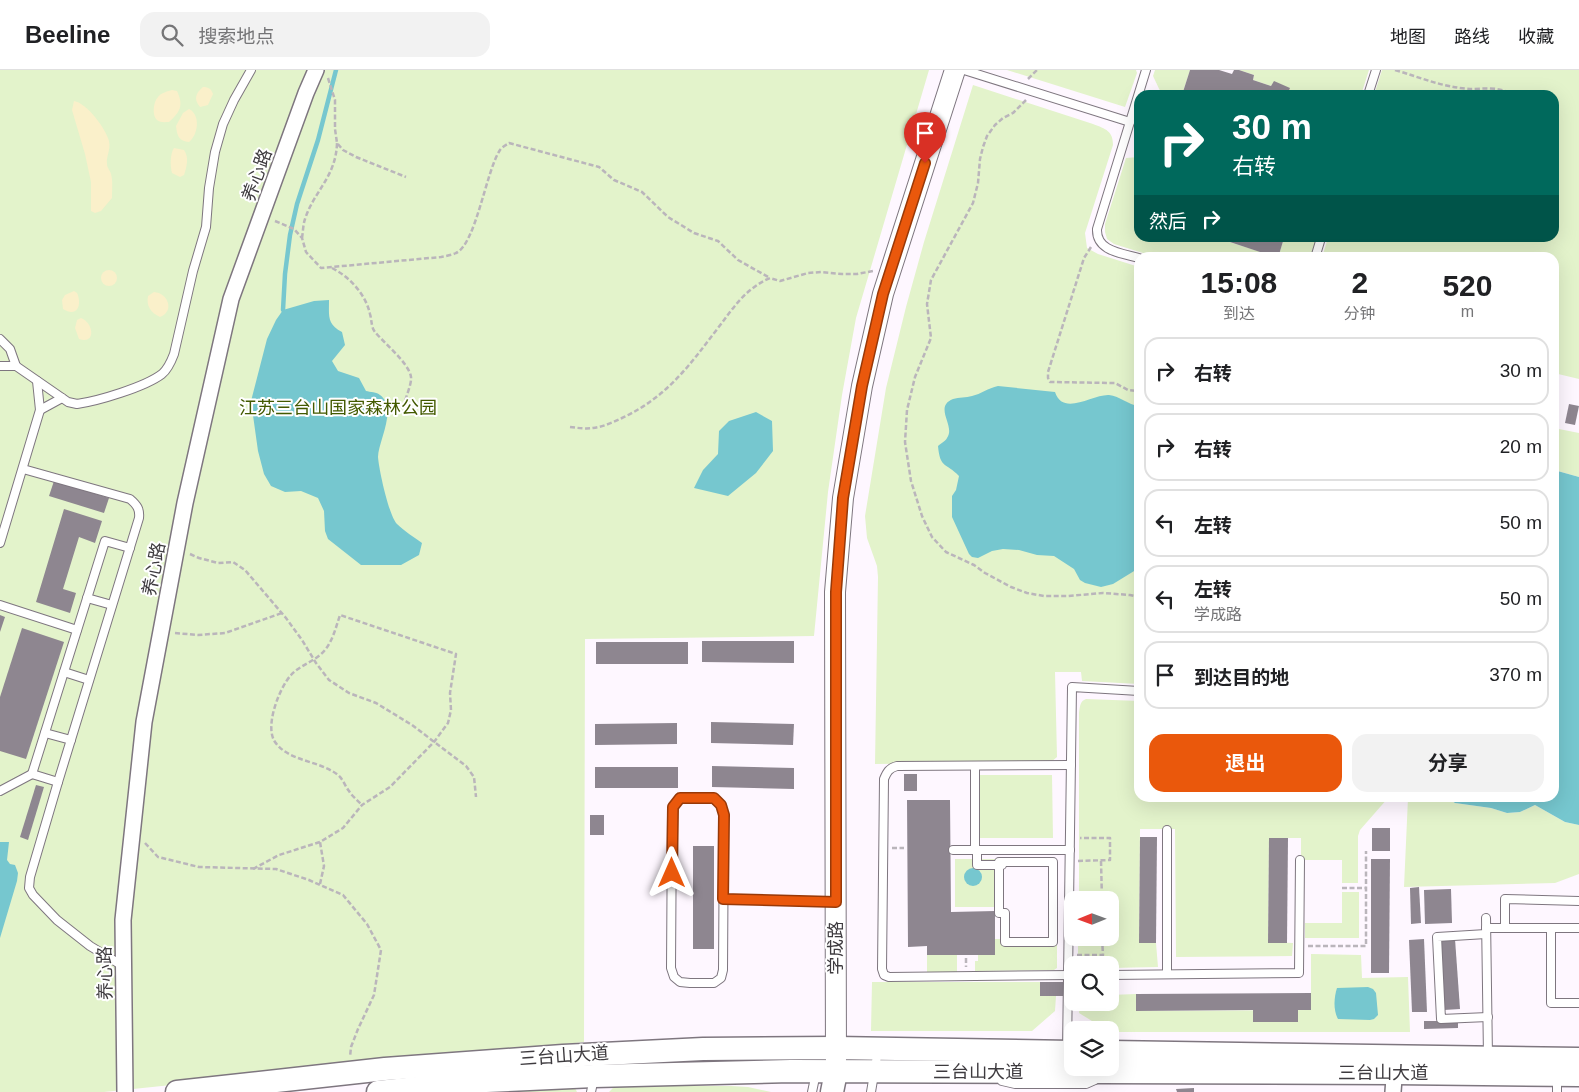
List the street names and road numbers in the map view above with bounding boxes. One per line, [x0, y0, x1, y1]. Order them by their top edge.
street label: 养心路 [238, 146, 276, 204]
street label: 养心路 [139, 541, 169, 597]
street label: 学成路 [826, 921, 846, 975]
street label: 养心路 [95, 946, 115, 1000]
street label: 三台山大道 [518, 1043, 610, 1069]
street label: 三台山大道 [933, 1062, 1023, 1082]
street label: 三台山大道 [1338, 1063, 1428, 1083]

